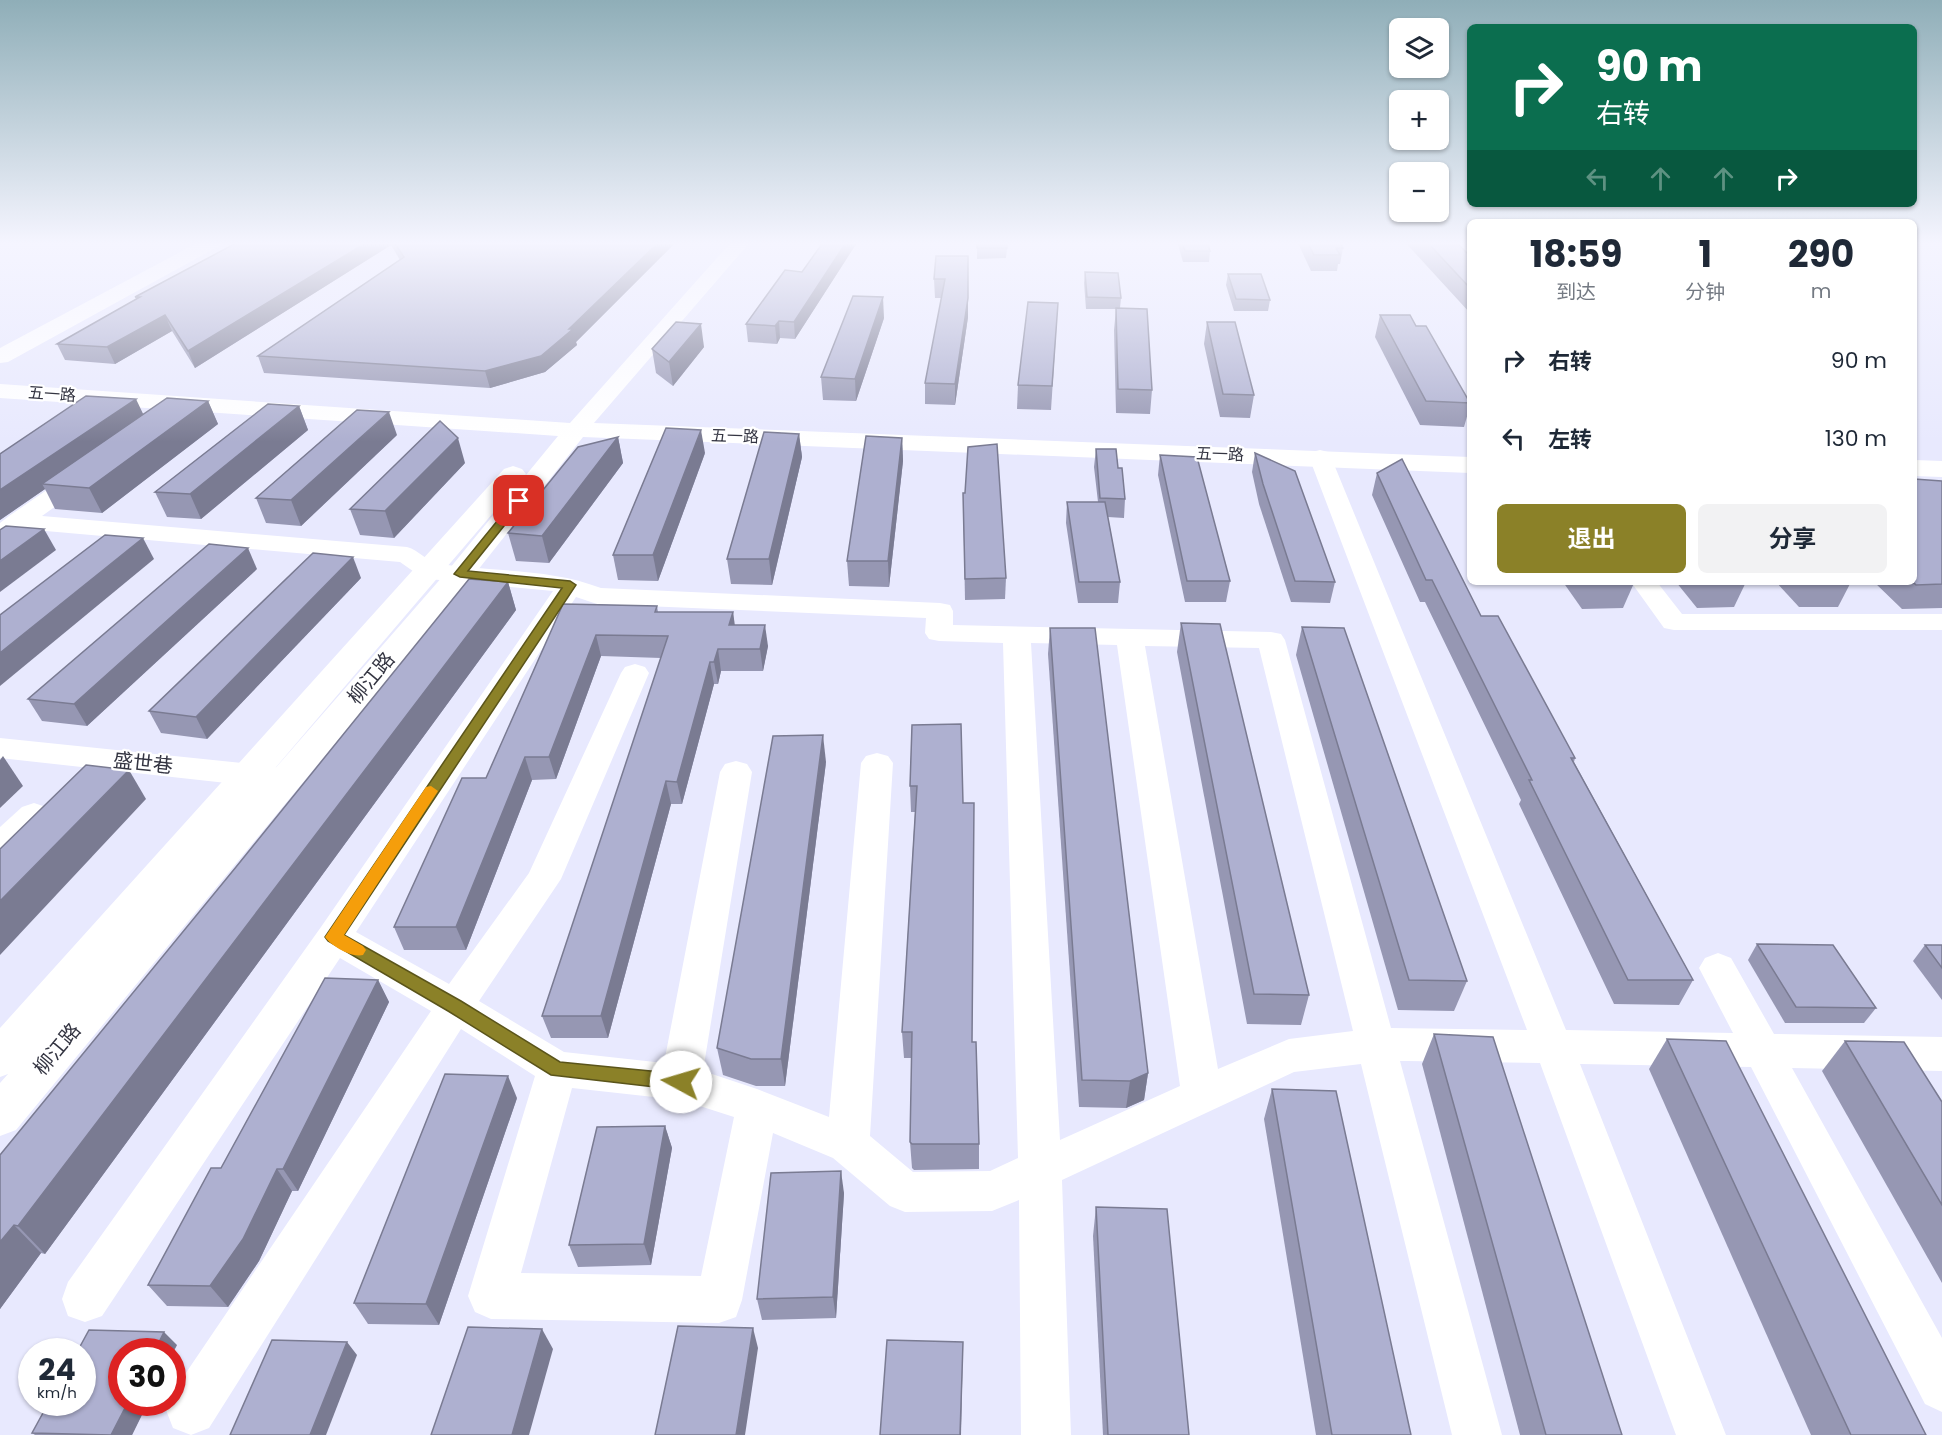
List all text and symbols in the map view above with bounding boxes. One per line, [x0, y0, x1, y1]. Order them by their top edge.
map controls [1389, 18, 1449, 222]
button: layers [1389, 18, 1449, 78]
text: 90 m [1596, 37, 1703, 96]
icon: right [1497, 48, 1575, 126]
button: + [1389, 90, 1449, 150]
text: 右转 [1596, 95, 1650, 132]
button: − [1389, 162, 1449, 222]
icon: left [1581, 162, 1614, 195]
icon: ahead [1644, 162, 1677, 195]
icon: ahead [1707, 162, 1740, 195]
icon: right [1770, 162, 1803, 195]
text: 18:59 [1530, 229, 1622, 280]
text: 1 [1698, 229, 1712, 280]
text: 290 [1788, 229, 1854, 280]
text: m [1811, 277, 1831, 305]
text: 到达 [1556, 278, 1596, 306]
text: 分钟 [1685, 278, 1725, 306]
icon: right [1497, 344, 1530, 377]
text: 90 m [1831, 345, 1887, 376]
text: 右转 [1548, 346, 1592, 377]
street label: 五一路 [27, 381, 77, 407]
icon: left [1497, 422, 1530, 455]
text: 130 m [1825, 423, 1887, 454]
street label: 五一路 [711, 424, 759, 448]
text: 左转 [1548, 424, 1592, 455]
street label: 五一路 [1196, 442, 1244, 466]
pin [493, 475, 544, 526]
icon: arrive [502, 484, 535, 517]
button: 退出 [1497, 504, 1686, 573]
button: 分享 [1698, 504, 1887, 573]
street label: 柳江路 [341, 646, 401, 710]
street label: 盛世巷 [112, 746, 174, 780]
street label: 柳江路 [27, 1017, 87, 1081]
position arrow [649, 1050, 713, 1114]
speed limit sign: 30 [108, 1338, 186, 1416]
text: 24 [38, 1348, 76, 1391]
text: km/h [37, 1382, 77, 1403]

